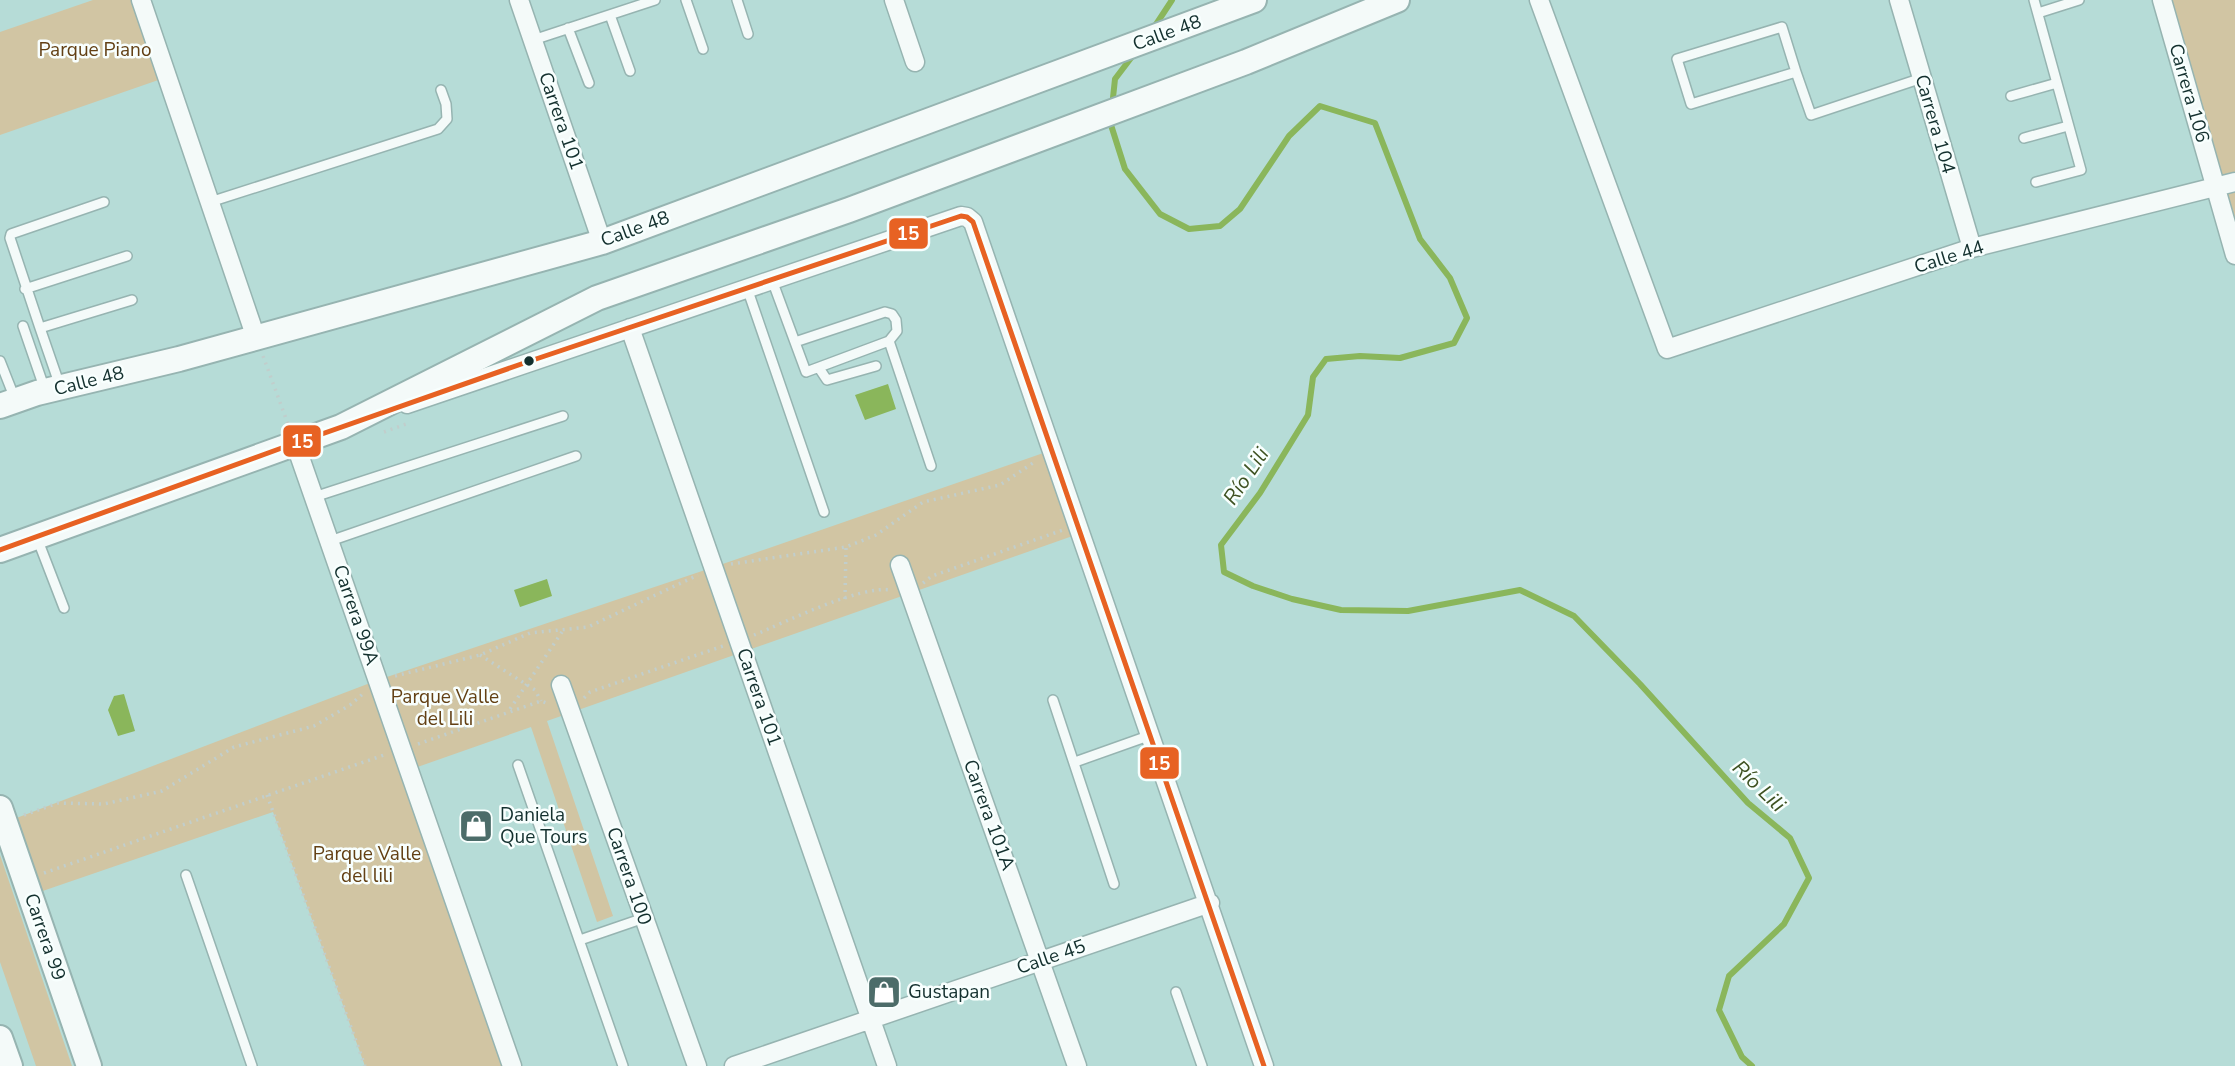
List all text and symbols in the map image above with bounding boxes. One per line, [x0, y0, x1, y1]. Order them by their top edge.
street label: Calle 48 [1129, 9, 1205, 57]
park label: Parque Piano [39, 37, 151, 63]
street label: Carrera 106 [2162, 40, 2216, 146]
street label: Carrera 101 [532, 69, 590, 173]
street label: Carrera 104 [1908, 71, 1962, 177]
street label: Calle 48 [597, 205, 673, 253]
line badge: 15 [888, 217, 929, 250]
text: 15 [897, 221, 919, 247]
street label: Calle 44 [1911, 234, 1987, 280]
unlabelled marker [522, 354, 536, 368]
street label: Calle 48 [51, 360, 127, 402]
line badge: 15 [282, 424, 322, 458]
text: 15 [291, 429, 313, 455]
water label: Río Lili [1217, 441, 1276, 510]
street label: Carrera 99A [327, 561, 385, 669]
street label: Carrera 101 [730, 645, 788, 749]
park label: Parque Valle del Lili [391, 684, 499, 732]
line badge: 15 [1139, 746, 1180, 780]
text: 15 [1148, 751, 1170, 777]
water label: Río Lili [1726, 754, 1792, 819]
street label: Carrera 101A [957, 756, 1021, 874]
place label: Daniela Que Tours [500, 802, 587, 850]
shop icon: Daniela Que Tours [457, 807, 495, 845]
street label: Carrera 100 [600, 824, 658, 928]
park label: Parque Valle del lili [313, 841, 421, 889]
street label: Carrera 99 [18, 890, 72, 984]
street label: Calle 45 [1013, 933, 1089, 981]
shop icon: Gustapan [865, 973, 903, 1011]
place label: Gustapan [908, 979, 990, 1005]

